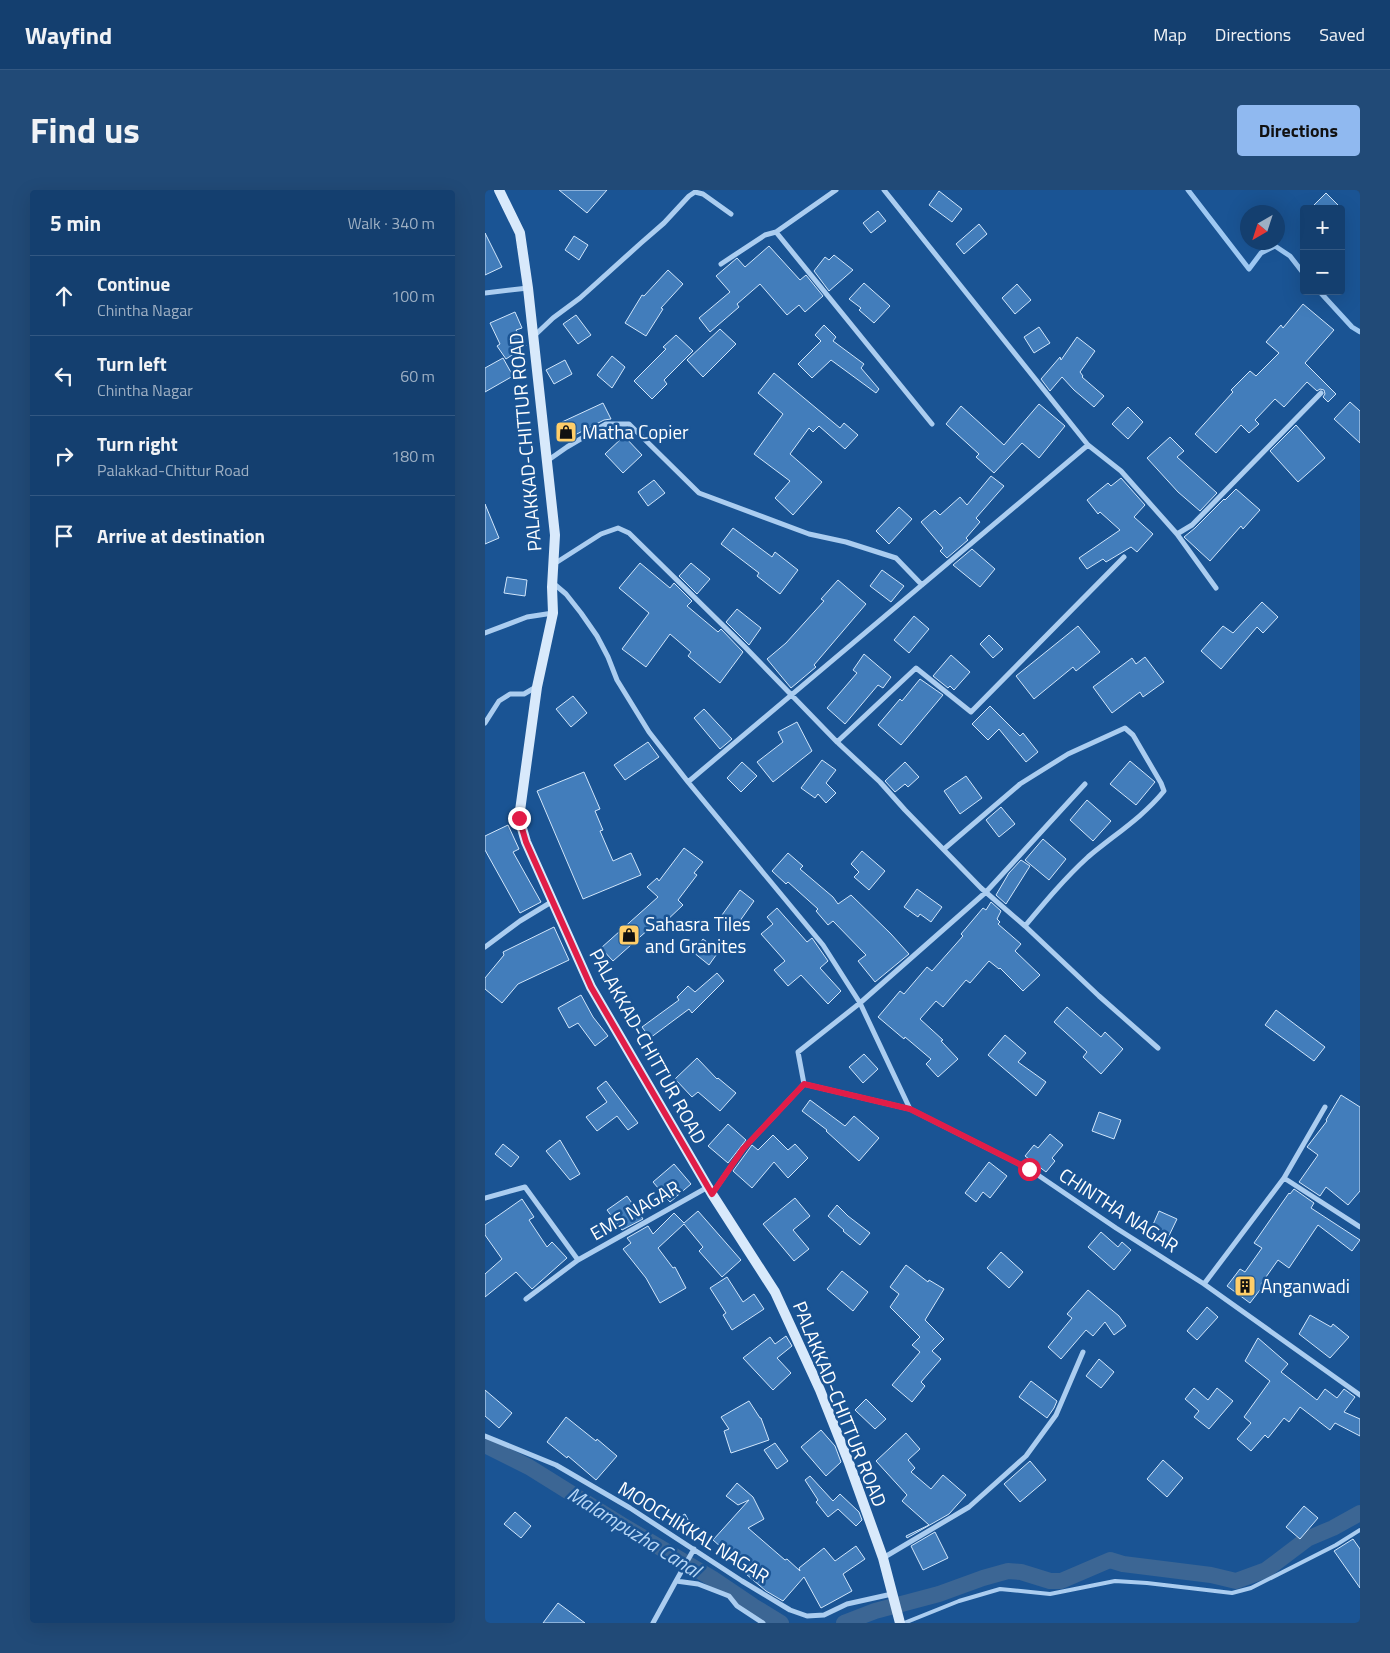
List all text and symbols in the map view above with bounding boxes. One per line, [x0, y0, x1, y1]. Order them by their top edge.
text: Wayfind [25, 17, 112, 53]
text: Map [1153, 21, 1187, 48]
text: Directions [1215, 21, 1291, 48]
text: Saved [1319, 21, 1365, 48]
text: Find us [30, 103, 140, 157]
button: Directions [1237, 105, 1360, 156]
north arrow [1240, 205, 1285, 250]
map controls [1300, 205, 1345, 295]
button: + [1300, 205, 1345, 250]
text: 5 min [50, 207, 101, 239]
text: Walk · 340 m [347, 211, 435, 235]
button: − [1300, 250, 1345, 295]
text: Continue [97, 269, 170, 298]
icon: ahead [50, 282, 78, 310]
text: 100 m [391, 284, 435, 308]
text: Chintha Nagar [97, 298, 193, 322]
street label: PALAKKAD-CHITTUR ROAD [500, 331, 549, 553]
text: Turn left [97, 349, 167, 378]
icon: left [50, 362, 78, 390]
text: 60 m [400, 364, 435, 388]
text: Chintha Nagar [97, 378, 193, 402]
place label: Matha Copier [582, 417, 689, 446]
shop icon: Matha Copier [554, 420, 578, 444]
text: Turn right [97, 429, 178, 458]
icon: right [50, 442, 78, 470]
text: 180 m [391, 444, 435, 468]
text: Palakkad-Chittur Road [97, 458, 249, 482]
text: Arrive at destination [97, 521, 265, 550]
icon: arrive [50, 522, 78, 550]
route end [508, 807, 531, 830]
place label: Sahasra Tiles and Granites [645, 909, 751, 960]
shop icon: Sahasra Tiles and Granites [617, 923, 641, 947]
street label: PALAKKAD-CHITTUR ROAD [583, 943, 714, 1149]
route start [1018, 1158, 1041, 1181]
street label: CHINTHA NAGAR [1054, 1160, 1185, 1259]
street label: EMS NAGAR [584, 1172, 685, 1247]
place label: Anganwadi [1261, 1271, 1350, 1300]
building icon: Anganwadi [1233, 1274, 1257, 1298]
street label: PALAKKAD-CHITTUR ROAD [786, 1297, 895, 1511]
street label: MOOCHIKKAL NAGAR [613, 1473, 776, 1590]
water label: Malampuzha Canal [562, 1478, 709, 1586]

